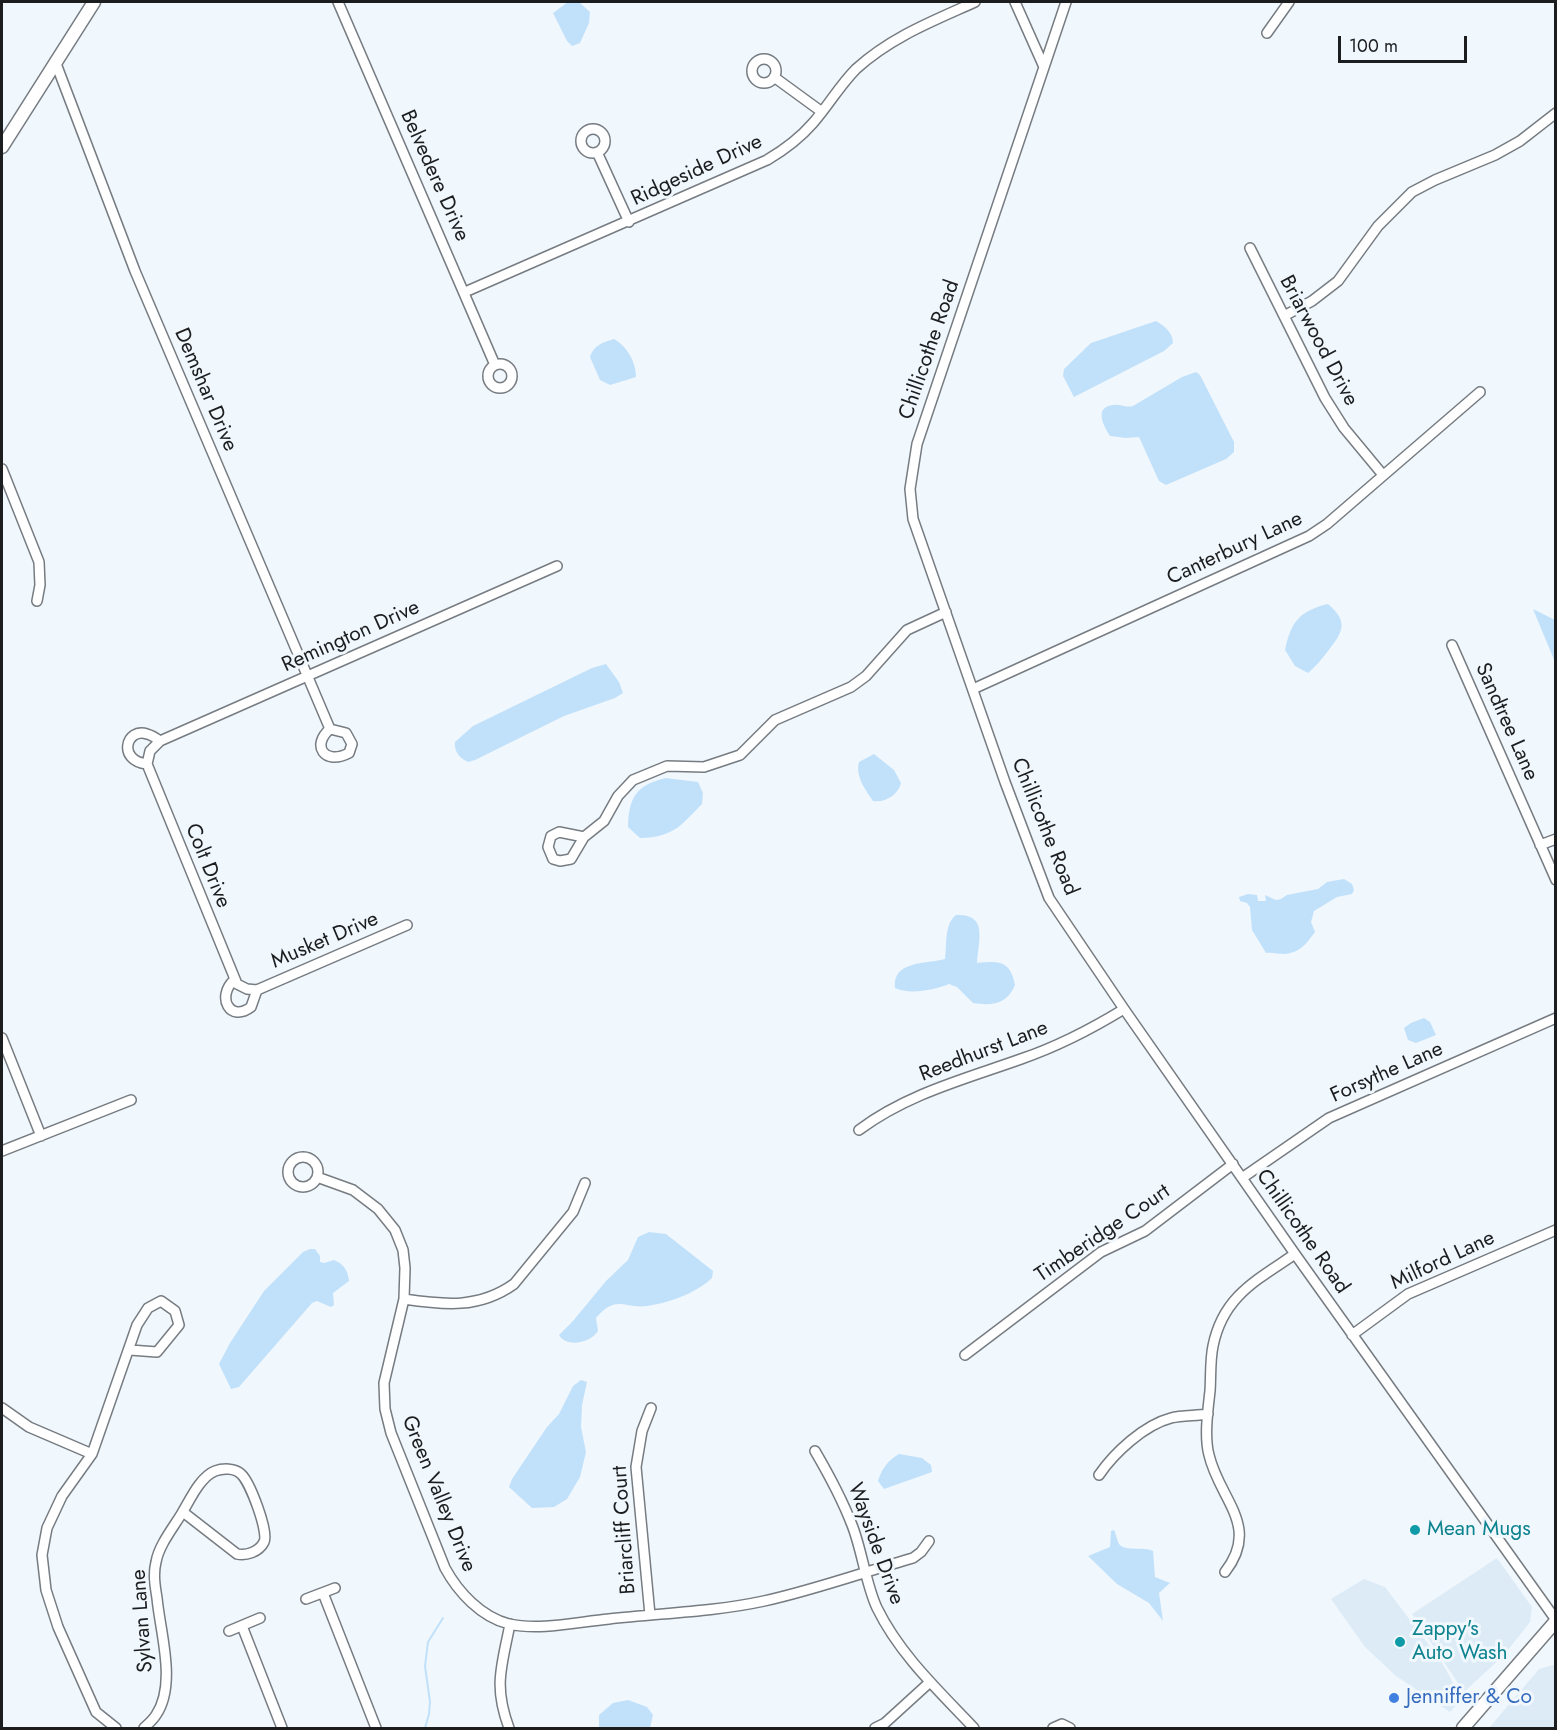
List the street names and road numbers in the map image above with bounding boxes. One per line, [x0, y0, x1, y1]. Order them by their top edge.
street label: Belvedere Drive [394, 107, 474, 245]
street label: Ridgeside Drive [627, 130, 767, 212]
street label: Briarwood Drive [1273, 271, 1363, 411]
street label: Chillicothe Road [894, 277, 966, 423]
street label: Demshar Drive [168, 325, 242, 455]
street label: Canterbury Lane [1163, 507, 1307, 591]
street label: Remington Drive [278, 595, 424, 679]
street label: Sandtree Lane [1469, 659, 1543, 785]
street label: Chillicothe Road [1005, 755, 1083, 899]
street label: Colt Drive [179, 820, 235, 912]
street label: Musket Drive [267, 907, 383, 975]
street label: Reedhurst Lane [916, 1016, 1052, 1088]
street label: Forsythe Lane [1327, 1037, 1447, 1109]
street label: Chillicothe Road [1250, 1165, 1354, 1299]
street label: Timberidge Court [1031, 1180, 1175, 1288]
street label: Milford Lane [1387, 1226, 1499, 1296]
street label: Green Valley Drive [395, 1412, 481, 1576]
street label: Briarcliff Court [608, 1465, 642, 1595]
street label: Wayside Drive [841, 1480, 909, 1608]
street label: Sylvan Lane [127, 1568, 159, 1674]

